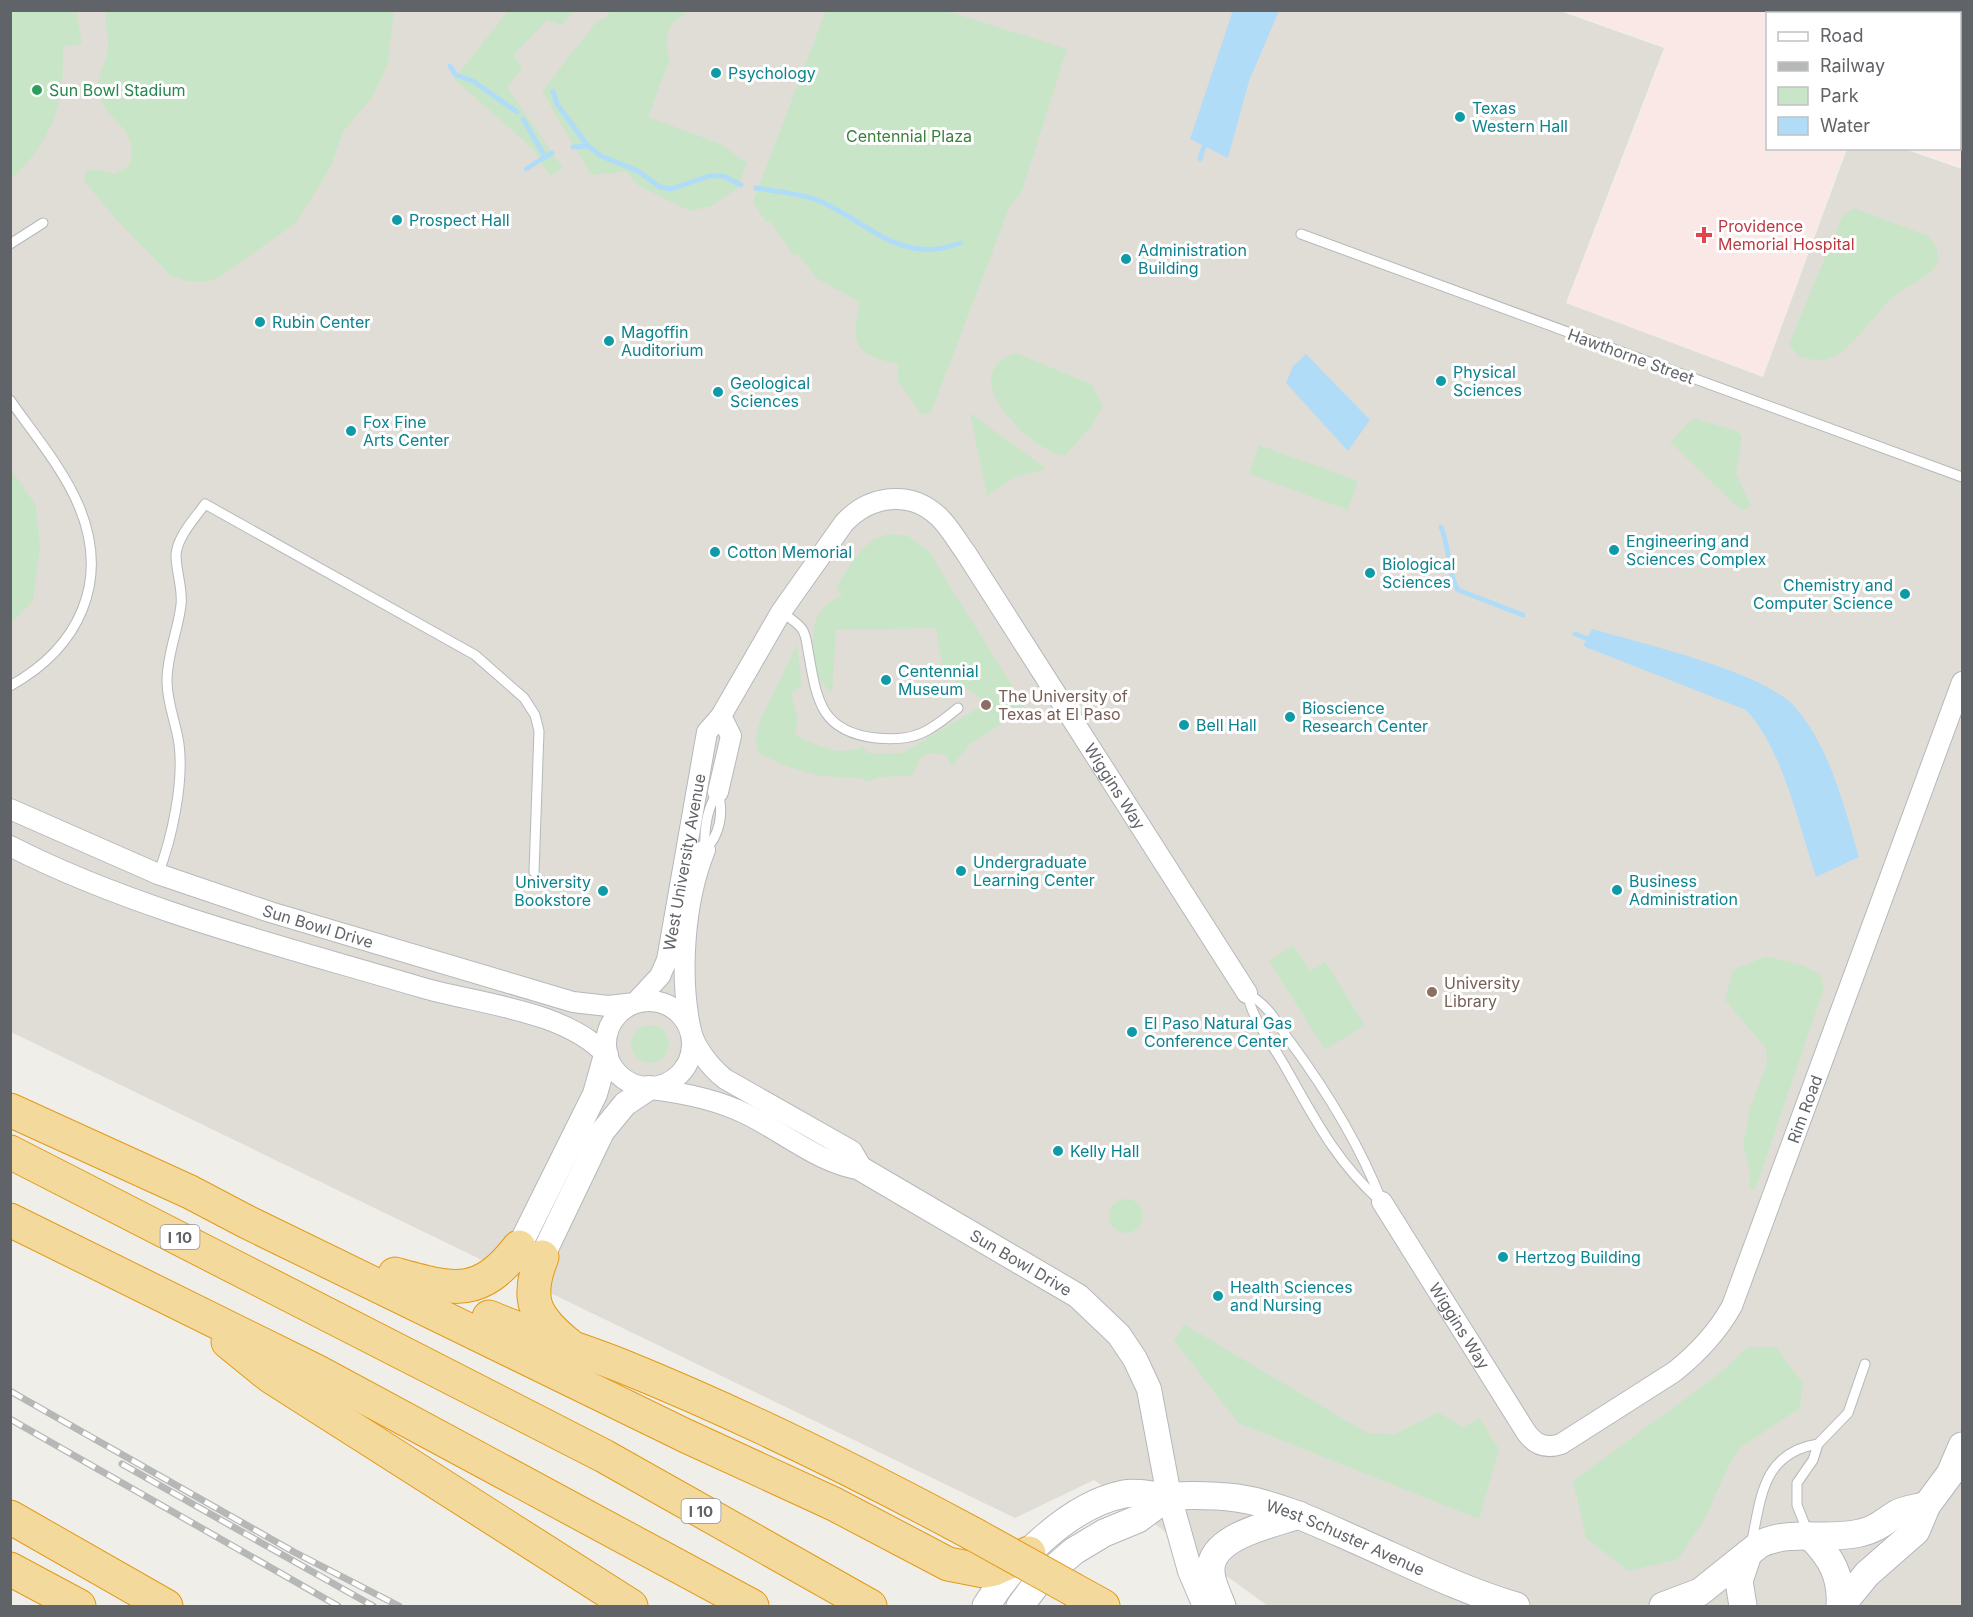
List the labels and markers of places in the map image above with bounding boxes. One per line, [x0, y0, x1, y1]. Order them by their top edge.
place label: Psychology [728, 63, 816, 83]
marker: Psychology [709, 66, 723, 80]
place label: Sun Bowl Stadium [49, 80, 186, 100]
marker: Sun Bowl Stadium [30, 83, 44, 97]
place label: Texas Western Hall [1472, 98, 1568, 136]
marker: Texas Western Hall [1453, 110, 1467, 124]
place label: Prospect Hall [409, 210, 510, 230]
marker: Prospect Hall [390, 213, 404, 227]
place label: Providence Memorial Hospital [1718, 216, 1855, 254]
marker: Providence Memorial Hospital [1695, 226, 1713, 244]
place label: Administration Building [1138, 240, 1247, 278]
marker: Administration Building [1119, 252, 1133, 266]
place label: Rubin Center [272, 312, 370, 332]
marker: Rubin Center [253, 315, 267, 329]
place label: Magoffin Auditorium [621, 322, 703, 360]
marker: Magoffin Auditorium [602, 334, 616, 348]
place label: Physical Sciences [1453, 362, 1522, 400]
place label: Geological Sciences [730, 373, 810, 411]
marker: Physical Sciences [1434, 374, 1448, 388]
marker: Geological Sciences [711, 385, 725, 399]
place label: Fox Fine Arts Center [363, 412, 449, 450]
marker: Fox Fine Arts Center [344, 424, 358, 438]
place label: Engineering and Sciences Complex [1626, 531, 1766, 569]
place label: Cotton Memorial [727, 542, 852, 562]
marker: Engineering and Sciences Complex [1607, 543, 1621, 557]
marker: Cotton Memorial [708, 545, 722, 559]
place label: Biological Sciences [1382, 554, 1455, 592]
marker: Biological Sciences [1363, 566, 1377, 580]
place label: Chemistry and Computer Science [1753, 575, 1893, 613]
marker: Chemistry and Computer Science [1898, 587, 1912, 601]
place label: Centennial Museum [898, 661, 979, 699]
marker: Centennial Museum [879, 673, 893, 687]
place label: The University of Texas at El Paso [998, 686, 1128, 724]
marker: The University of Texas at El Paso [979, 698, 993, 712]
place label: Bioscience Research Center [1302, 698, 1428, 736]
marker: Bioscience Research Center [1283, 710, 1297, 724]
place label: Bell Hall [1196, 715, 1257, 735]
marker: Bell Hall [1177, 718, 1191, 732]
place label: Undergraduate Learning Center [973, 852, 1095, 890]
marker: Undergraduate Learning Center [954, 864, 968, 878]
place label: Business Administration [1629, 871, 1738, 909]
place label: University Bookstore [514, 872, 591, 910]
marker: Business Administration [1610, 883, 1624, 897]
marker: University Bookstore [596, 884, 610, 898]
place label: University Library [1444, 973, 1520, 1011]
marker: University Library [1425, 985, 1439, 999]
place label: El Paso Natural Gas Conference Center [1144, 1013, 1292, 1051]
marker: El Paso Natural Gas Conference Center [1125, 1025, 1139, 1039]
place label: Kelly Hall [1070, 1141, 1139, 1161]
marker: Kelly Hall [1051, 1144, 1065, 1158]
place label: Hertzog Building [1515, 1247, 1641, 1267]
marker: Hertzog Building [1496, 1250, 1510, 1264]
place label: Health Sciences and Nursing [1230, 1277, 1353, 1315]
marker: Health Sciences and Nursing [1211, 1289, 1225, 1303]

